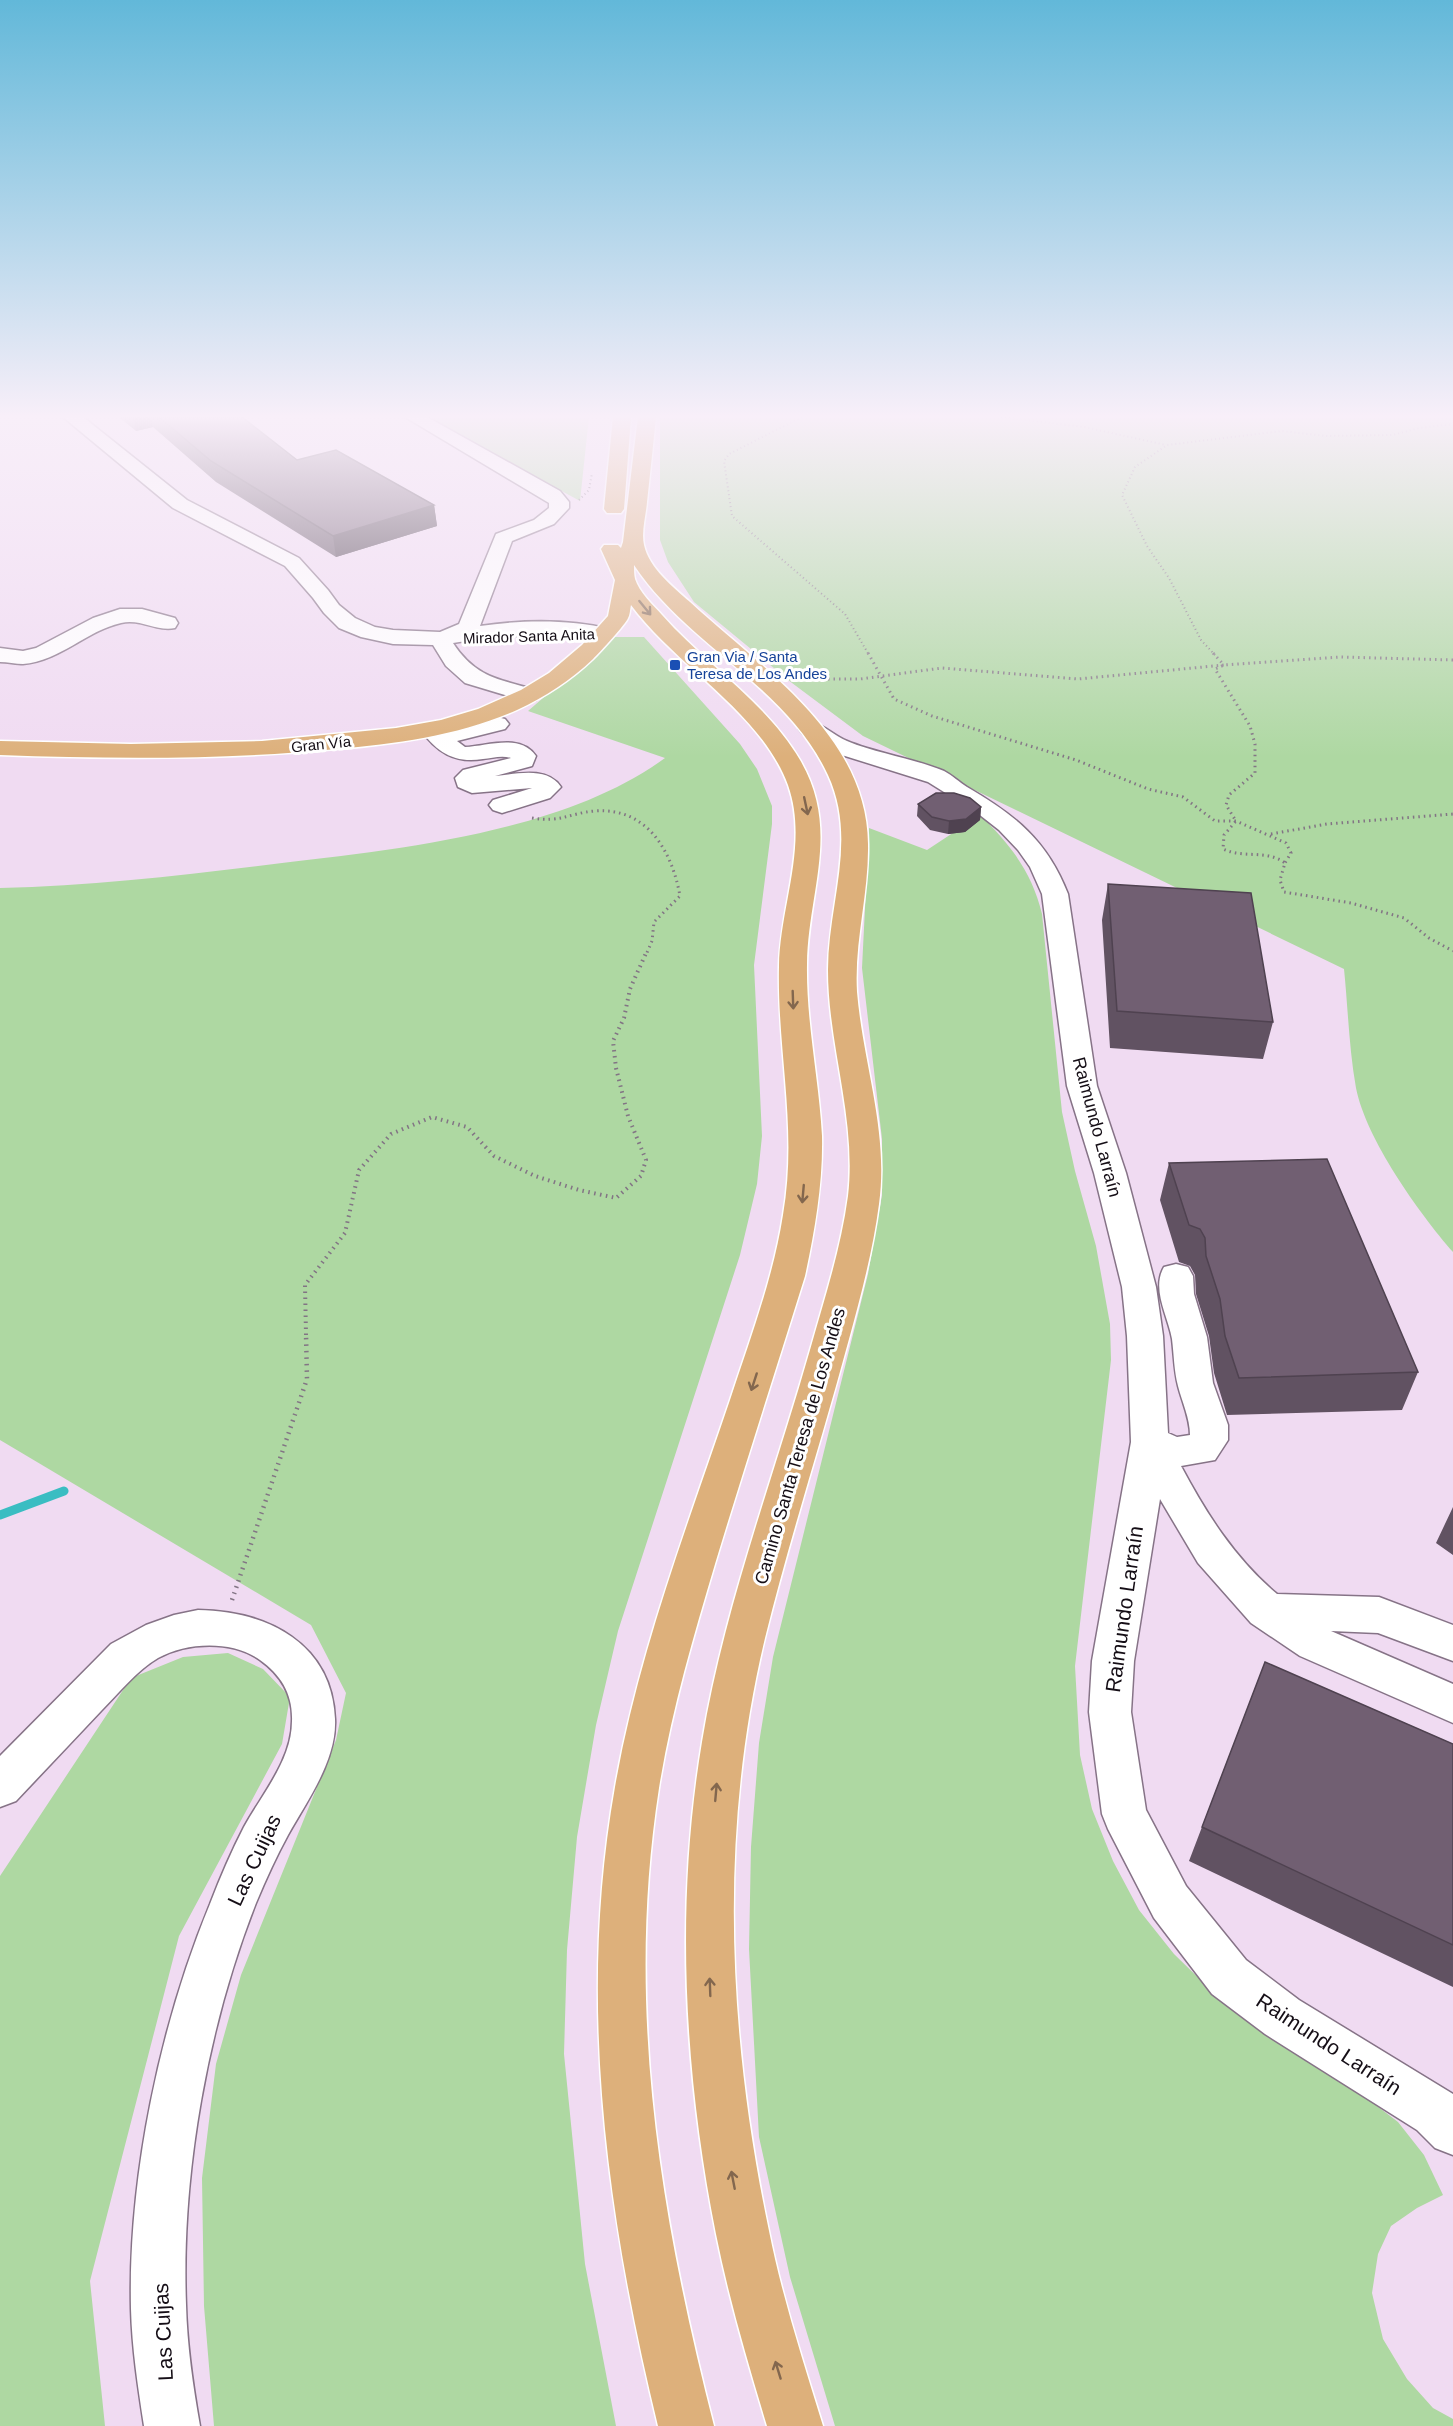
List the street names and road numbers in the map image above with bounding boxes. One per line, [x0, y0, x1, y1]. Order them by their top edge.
street label: Mirador Santa Anita [463, 625, 596, 647]
street label: Gran Vía [290, 732, 352, 756]
street label: Raimundo Larraín [1069, 1055, 1125, 1199]
street label: Camino Santa Teresa de Los Andes [751, 1305, 849, 1587]
street label: Raimundo Larraín [1101, 1524, 1147, 1694]
street label: Las Cuijas [223, 1811, 285, 1909]
street label: Raimundo Larraín [1252, 1989, 1406, 2099]
street label: Las Cuijas [149, 2282, 177, 2382]

